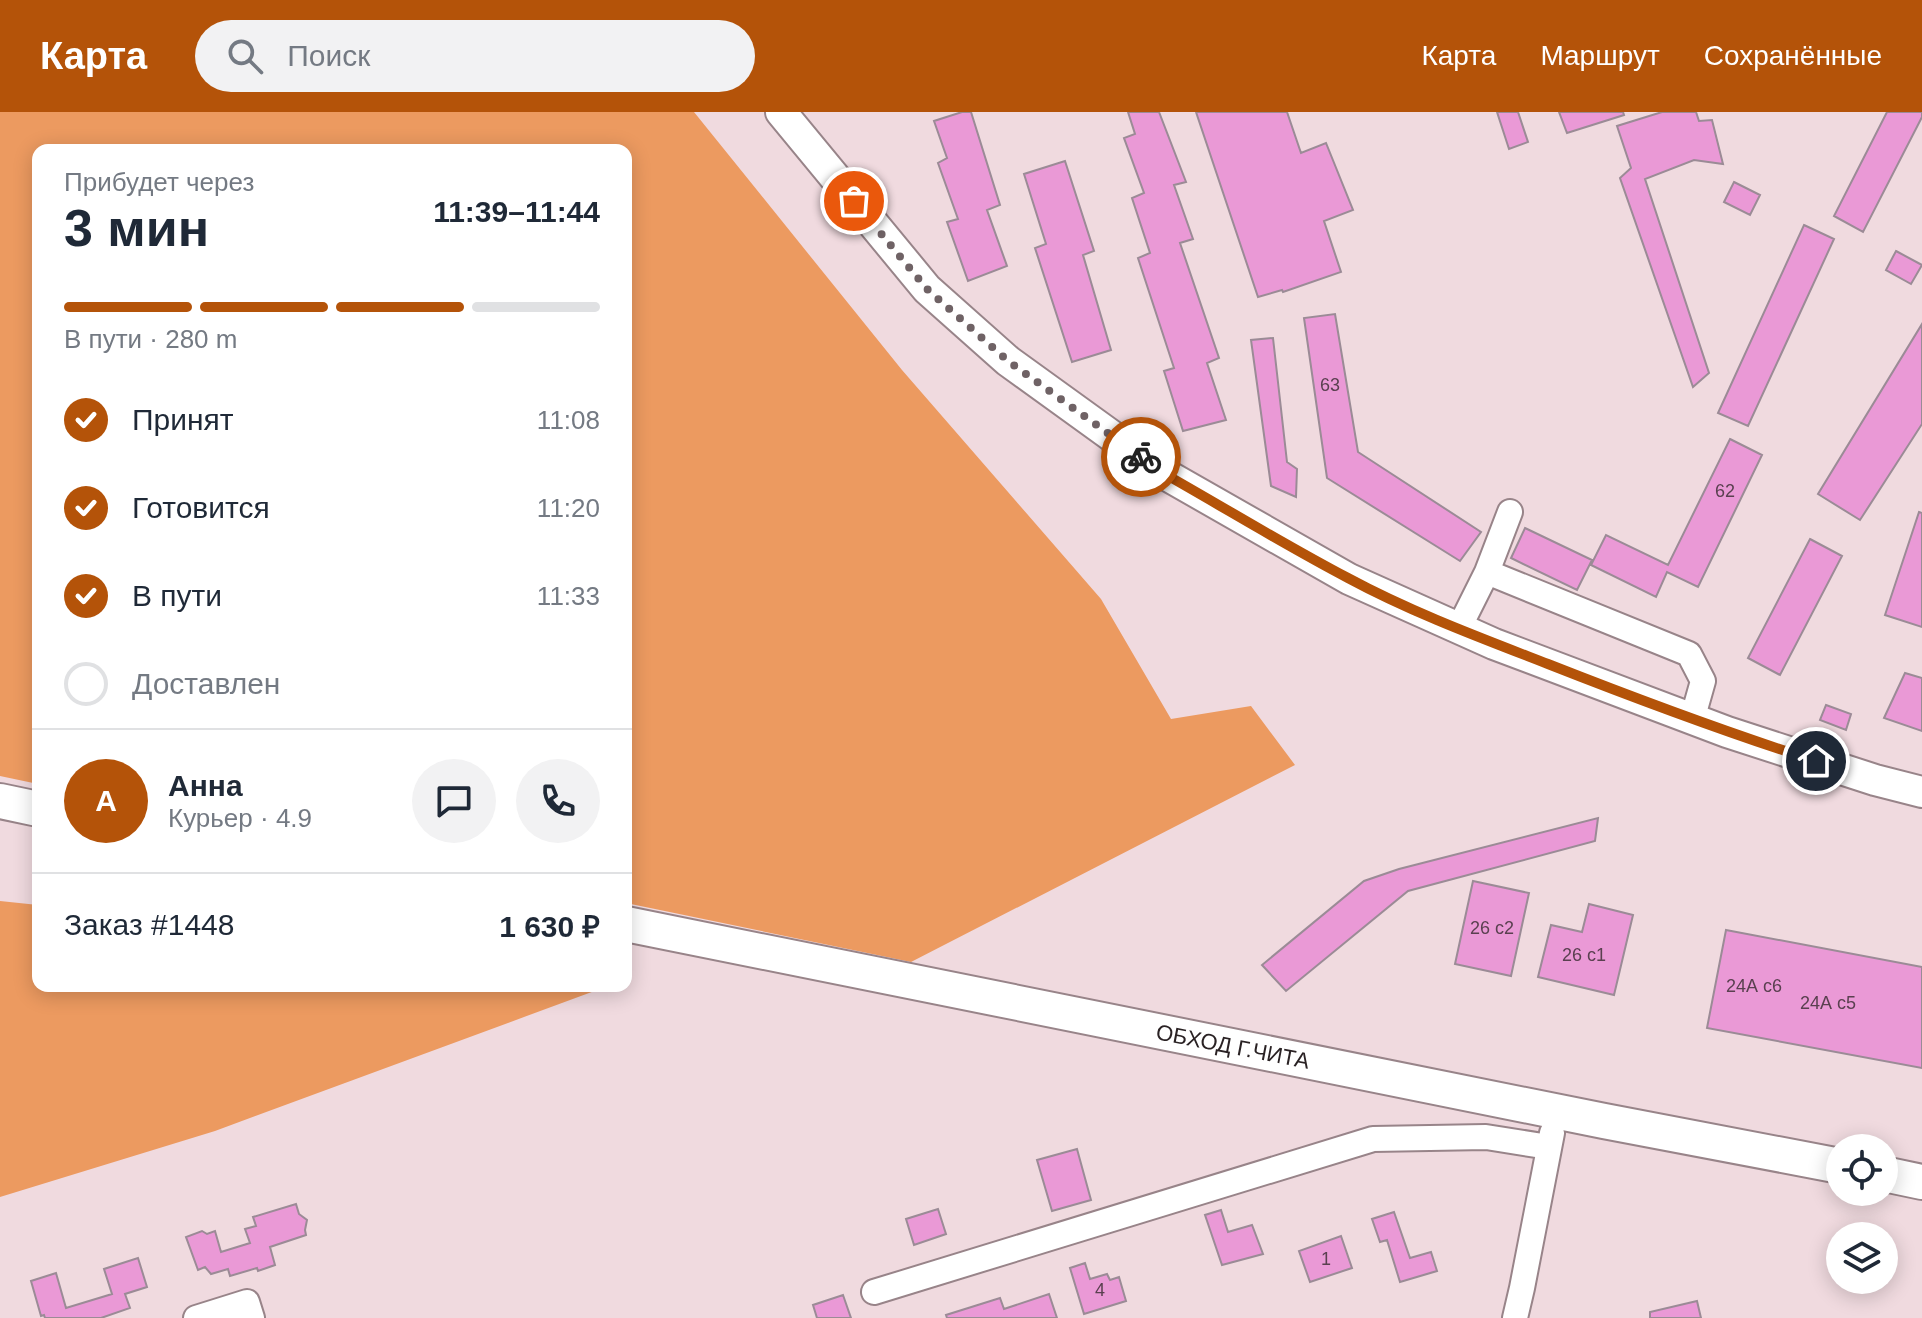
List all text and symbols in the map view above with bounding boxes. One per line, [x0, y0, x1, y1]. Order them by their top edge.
search box [195, 20, 755, 92]
icon: search [223, 34, 267, 78]
text: Карта [40, 35, 147, 77]
text: Поиск [287, 39, 370, 72]
text: Карта [1421, 40, 1496, 71]
text: Маршрут [1540, 40, 1660, 71]
text: Сохранённые [1704, 40, 1882, 71]
text: Прибудет через [64, 167, 254, 197]
pin [820, 167, 888, 235]
icon: bag [832, 179, 876, 223]
text: 11:39–11:44 [433, 195, 600, 228]
text: 3 мин [64, 199, 209, 257]
text: В пути · 280 m [64, 324, 237, 354]
house number: 63 [1320, 375, 1340, 395]
icon: check [64, 398, 108, 442]
text: Принят [132, 403, 234, 436]
text: 11:08 [537, 405, 600, 435]
courier [1101, 417, 1181, 497]
icon: bike [1119, 435, 1163, 479]
house number: 62 [1715, 481, 1735, 501]
icon: check [64, 486, 108, 530]
text: Готовится [132, 491, 270, 524]
text: 11:20 [537, 493, 600, 523]
icon: check [64, 574, 108, 618]
text: В пути [132, 579, 222, 612]
text: 11:33 [537, 581, 600, 611]
text: Доставлен [132, 667, 280, 700]
pin [1782, 727, 1850, 795]
icon: home [1794, 739, 1838, 783]
button: chat [412, 759, 496, 843]
button: phone [516, 759, 600, 843]
text: Анна [168, 769, 243, 802]
text: А [95, 784, 117, 817]
text: Курьер · 4.9 [168, 803, 312, 833]
text: Заказ #1448 [64, 908, 234, 941]
text: 1 630 ₽ [499, 910, 600, 943]
house number: 26 с2 [1470, 918, 1514, 938]
house number: 26 с1 [1562, 945, 1606, 965]
house number: 24А с6 [1726, 976, 1782, 996]
house number: 24А с5 [1800, 993, 1856, 1013]
street label: ОБХОД Г.ЧИТА [1154, 1019, 1312, 1074]
map controls [1826, 1134, 1898, 1294]
button: locate [1826, 1134, 1898, 1206]
button: layers [1826, 1222, 1898, 1294]
house number: 1 [1321, 1249, 1331, 1269]
house number: 4 [1095, 1280, 1105, 1300]

